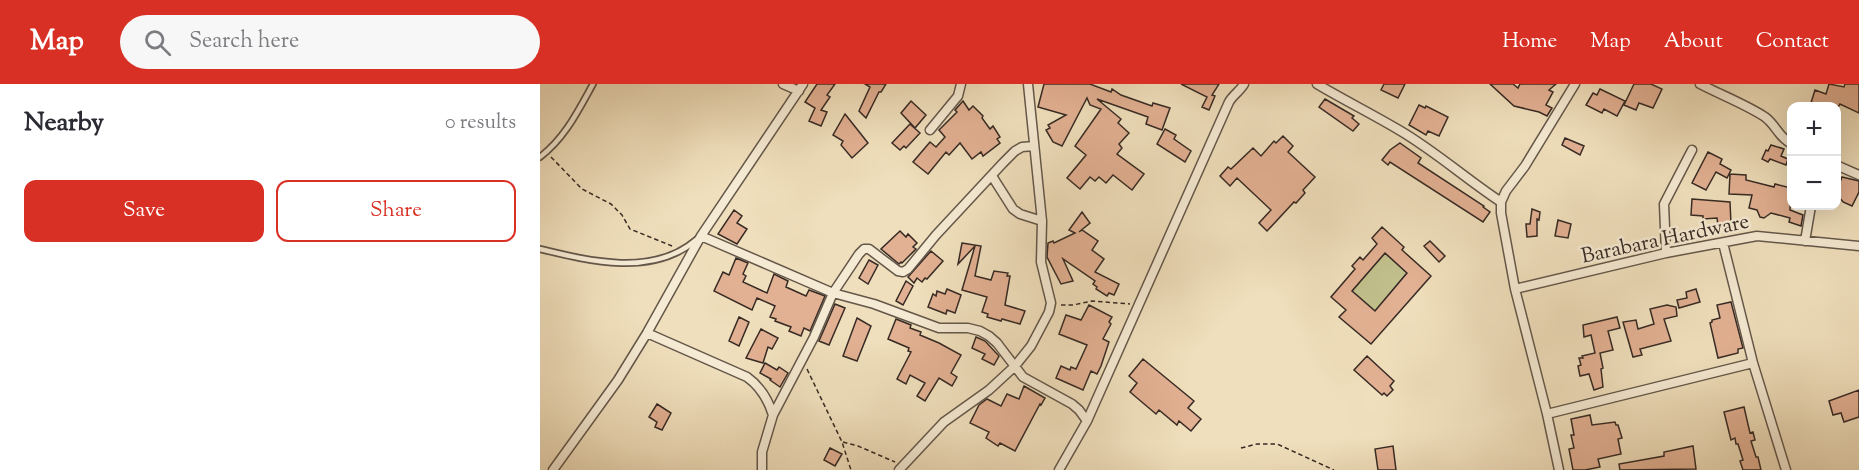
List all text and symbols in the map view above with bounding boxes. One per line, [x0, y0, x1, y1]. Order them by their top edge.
search box [120, 15, 540, 69]
text: Map [30, 22, 84, 62]
icon: search [141, 26, 174, 59]
text: Search here [189, 26, 299, 58]
text: Home [1502, 27, 1557, 57]
text: Map [1590, 27, 1631, 57]
text: About [1664, 27, 1723, 57]
text: Contact [1756, 27, 1829, 57]
map controls [1787, 102, 1841, 210]
button: + [1787, 102, 1841, 156]
text: Nearby [24, 105, 104, 142]
text: 0 results [445, 109, 516, 138]
button: − [1787, 156, 1841, 210]
button: Save [24, 180, 264, 242]
button: Share [276, 180, 516, 242]
street label: Barabara Hardware [1579, 207, 1752, 272]

